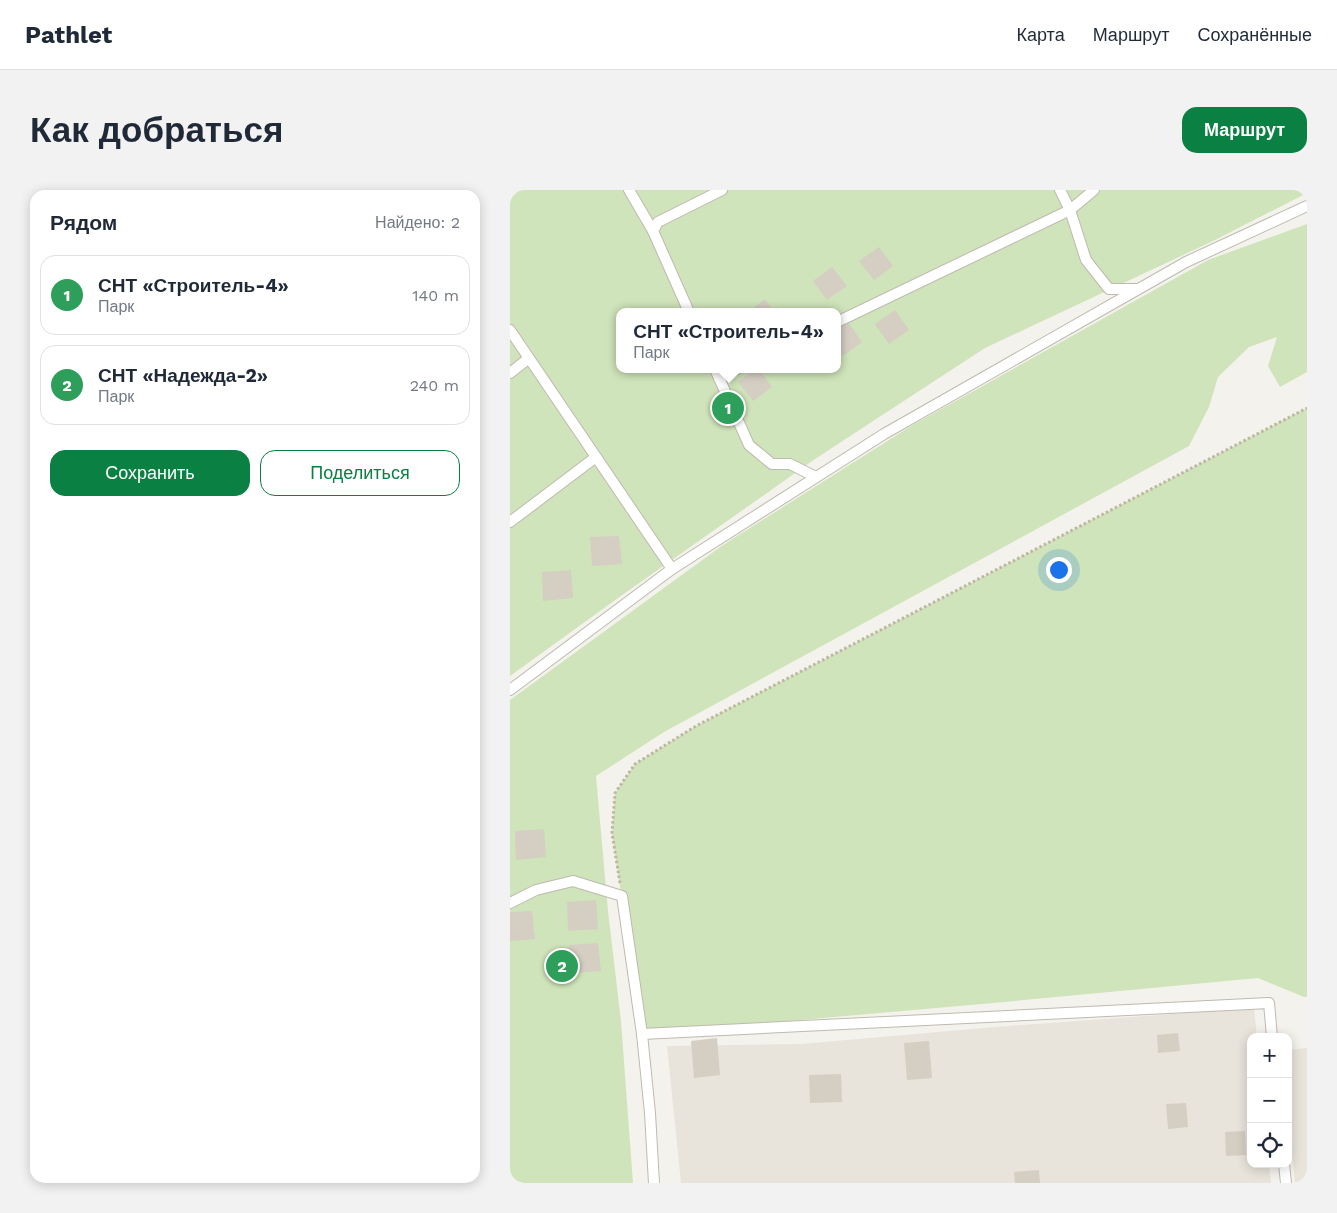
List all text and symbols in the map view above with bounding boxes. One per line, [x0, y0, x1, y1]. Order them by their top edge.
text: Pathlet [25, 21, 112, 49]
text: Карта [1017, 24, 1065, 45]
text: Маршрут [1093, 24, 1169, 45]
text: Сохранённые [1197, 24, 1312, 45]
button: Маршрут [1182, 107, 1307, 153]
text: Как добраться [30, 109, 283, 151]
text: Рядом [50, 210, 117, 235]
text: Найдено: 2 [375, 213, 460, 232]
text: СНТ «Строитель-4» [98, 274, 289, 297]
text: 1 [64, 286, 70, 305]
text: 140 m [412, 286, 459, 305]
text: Парк [98, 297, 134, 316]
popup [616, 308, 841, 373]
text: СНТ «Строитель-4» [633, 320, 824, 343]
text: Парк [633, 343, 670, 362]
text: СНТ «Надежда-2» [98, 364, 268, 387]
text: 2 [62, 376, 72, 395]
text: 240 m [410, 376, 459, 395]
text: Парк [98, 387, 134, 406]
pin: 1 [712, 389, 744, 427]
button: Сохранить [50, 450, 250, 496]
button: Поделиться [260, 450, 460, 496]
your location [1046, 557, 1072, 583]
pin: 2 [546, 947, 578, 985]
map controls [1247, 1033, 1292, 1168]
button: + [1247, 1033, 1292, 1078]
button: − [1247, 1078, 1292, 1123]
button: locate [1247, 1123, 1292, 1168]

